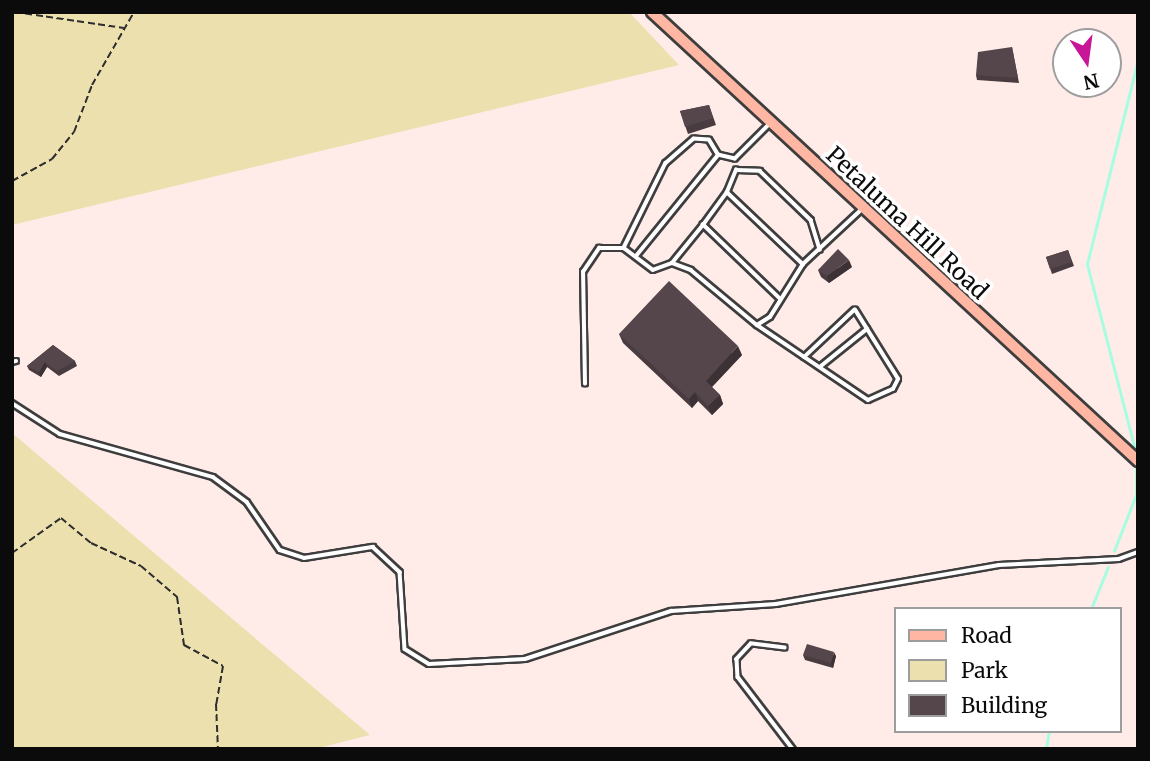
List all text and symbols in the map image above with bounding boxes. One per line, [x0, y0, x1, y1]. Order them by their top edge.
north arrow [1052, 28, 1122, 98]
text: N [1081, 68, 1101, 95]
street label: Petaluma Hill Road [820, 141, 994, 305]
legend [894, 607, 1122, 733]
text: Road [961, 622, 1012, 649]
text: Park [961, 657, 1008, 684]
text: Building [961, 692, 1047, 719]

